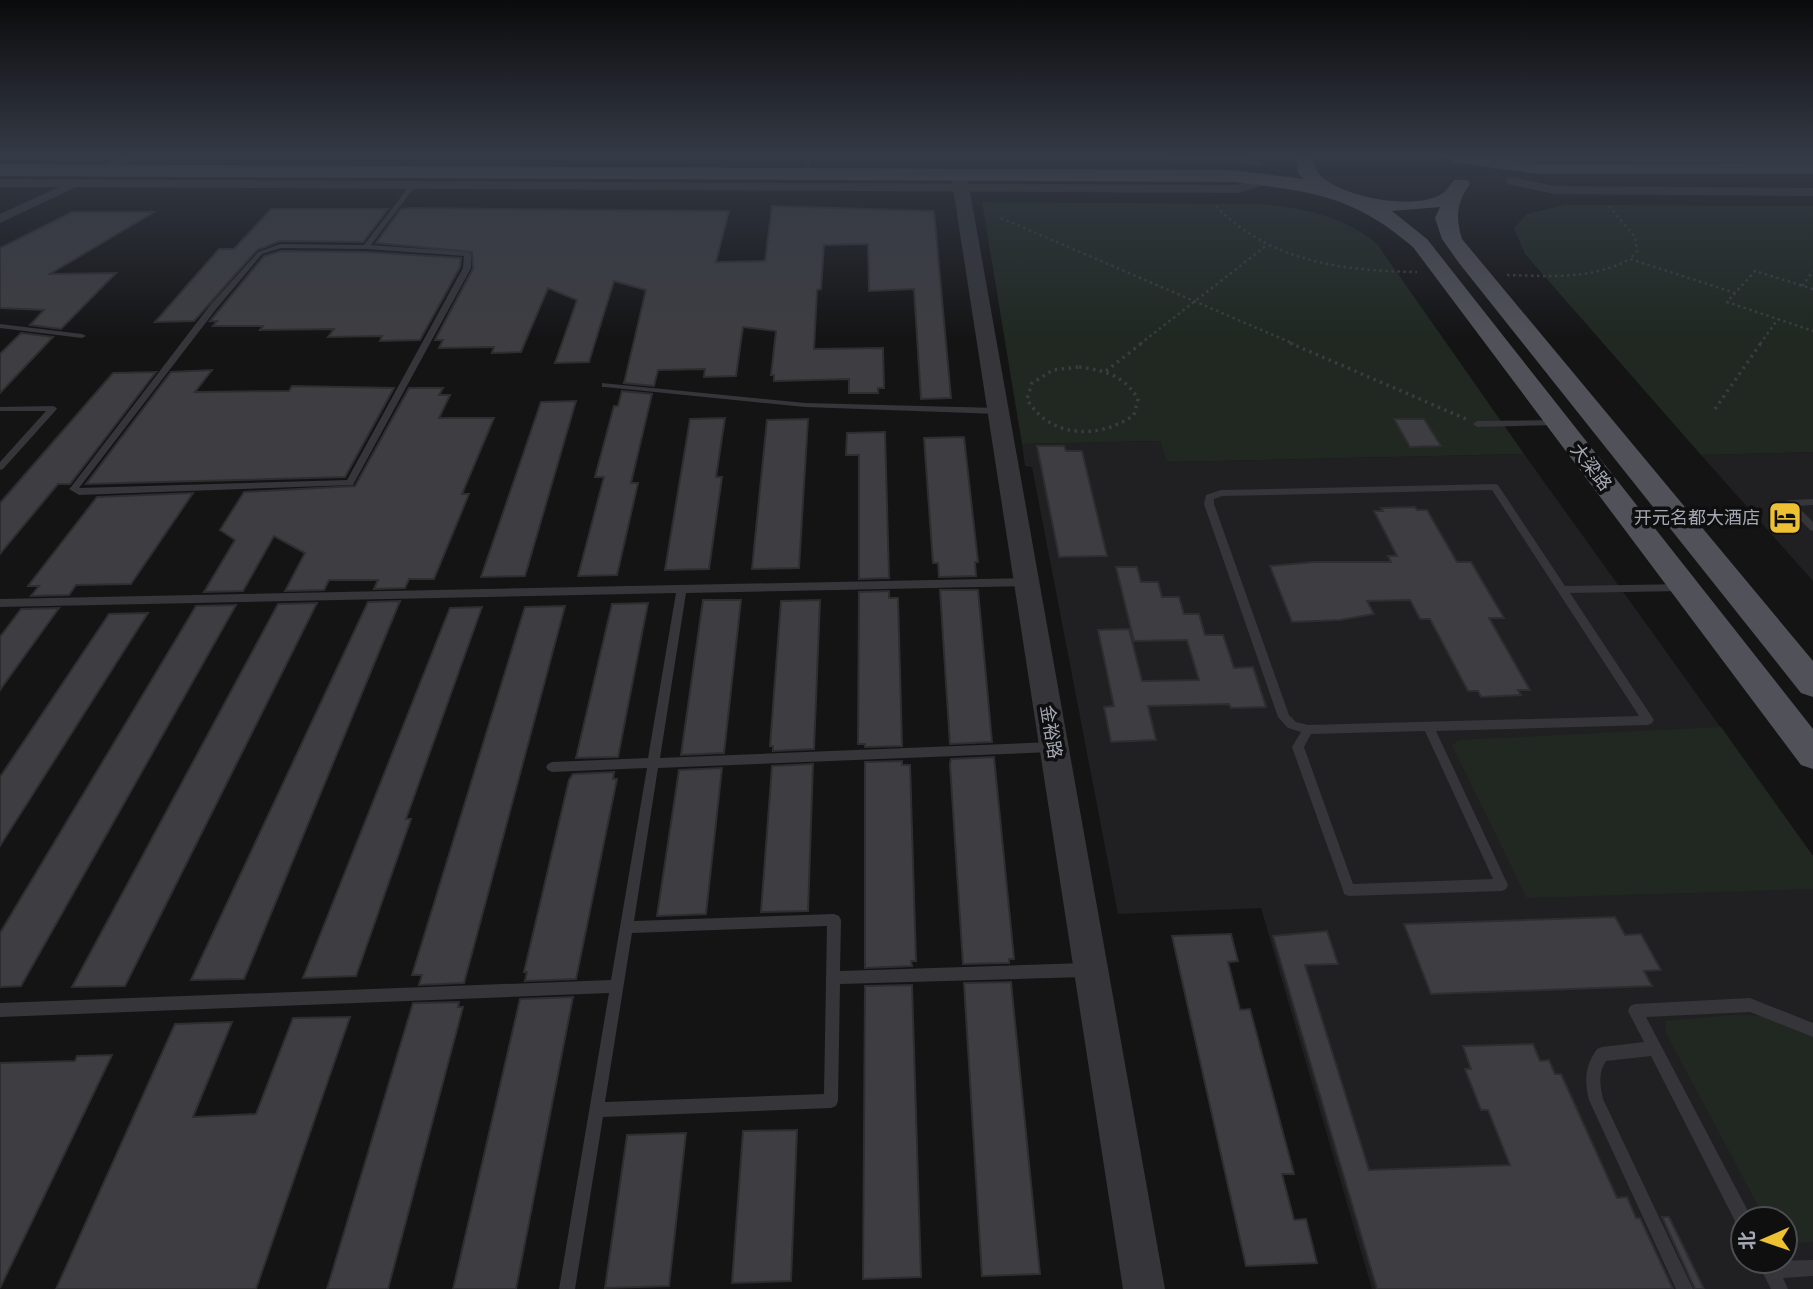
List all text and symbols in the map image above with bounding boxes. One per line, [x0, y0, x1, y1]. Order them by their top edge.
street label: 大梁路 [1567, 439, 1616, 494]
hotel icon: 开元名都大酒店 [1766, 499, 1804, 537]
place label: 开元名都大酒店 [1634, 507, 1760, 527]
street label: 金裕路 [1038, 704, 1066, 760]
north arrow [1729, 1205, 1799, 1275]
text: 北 [1736, 1231, 1758, 1250]

